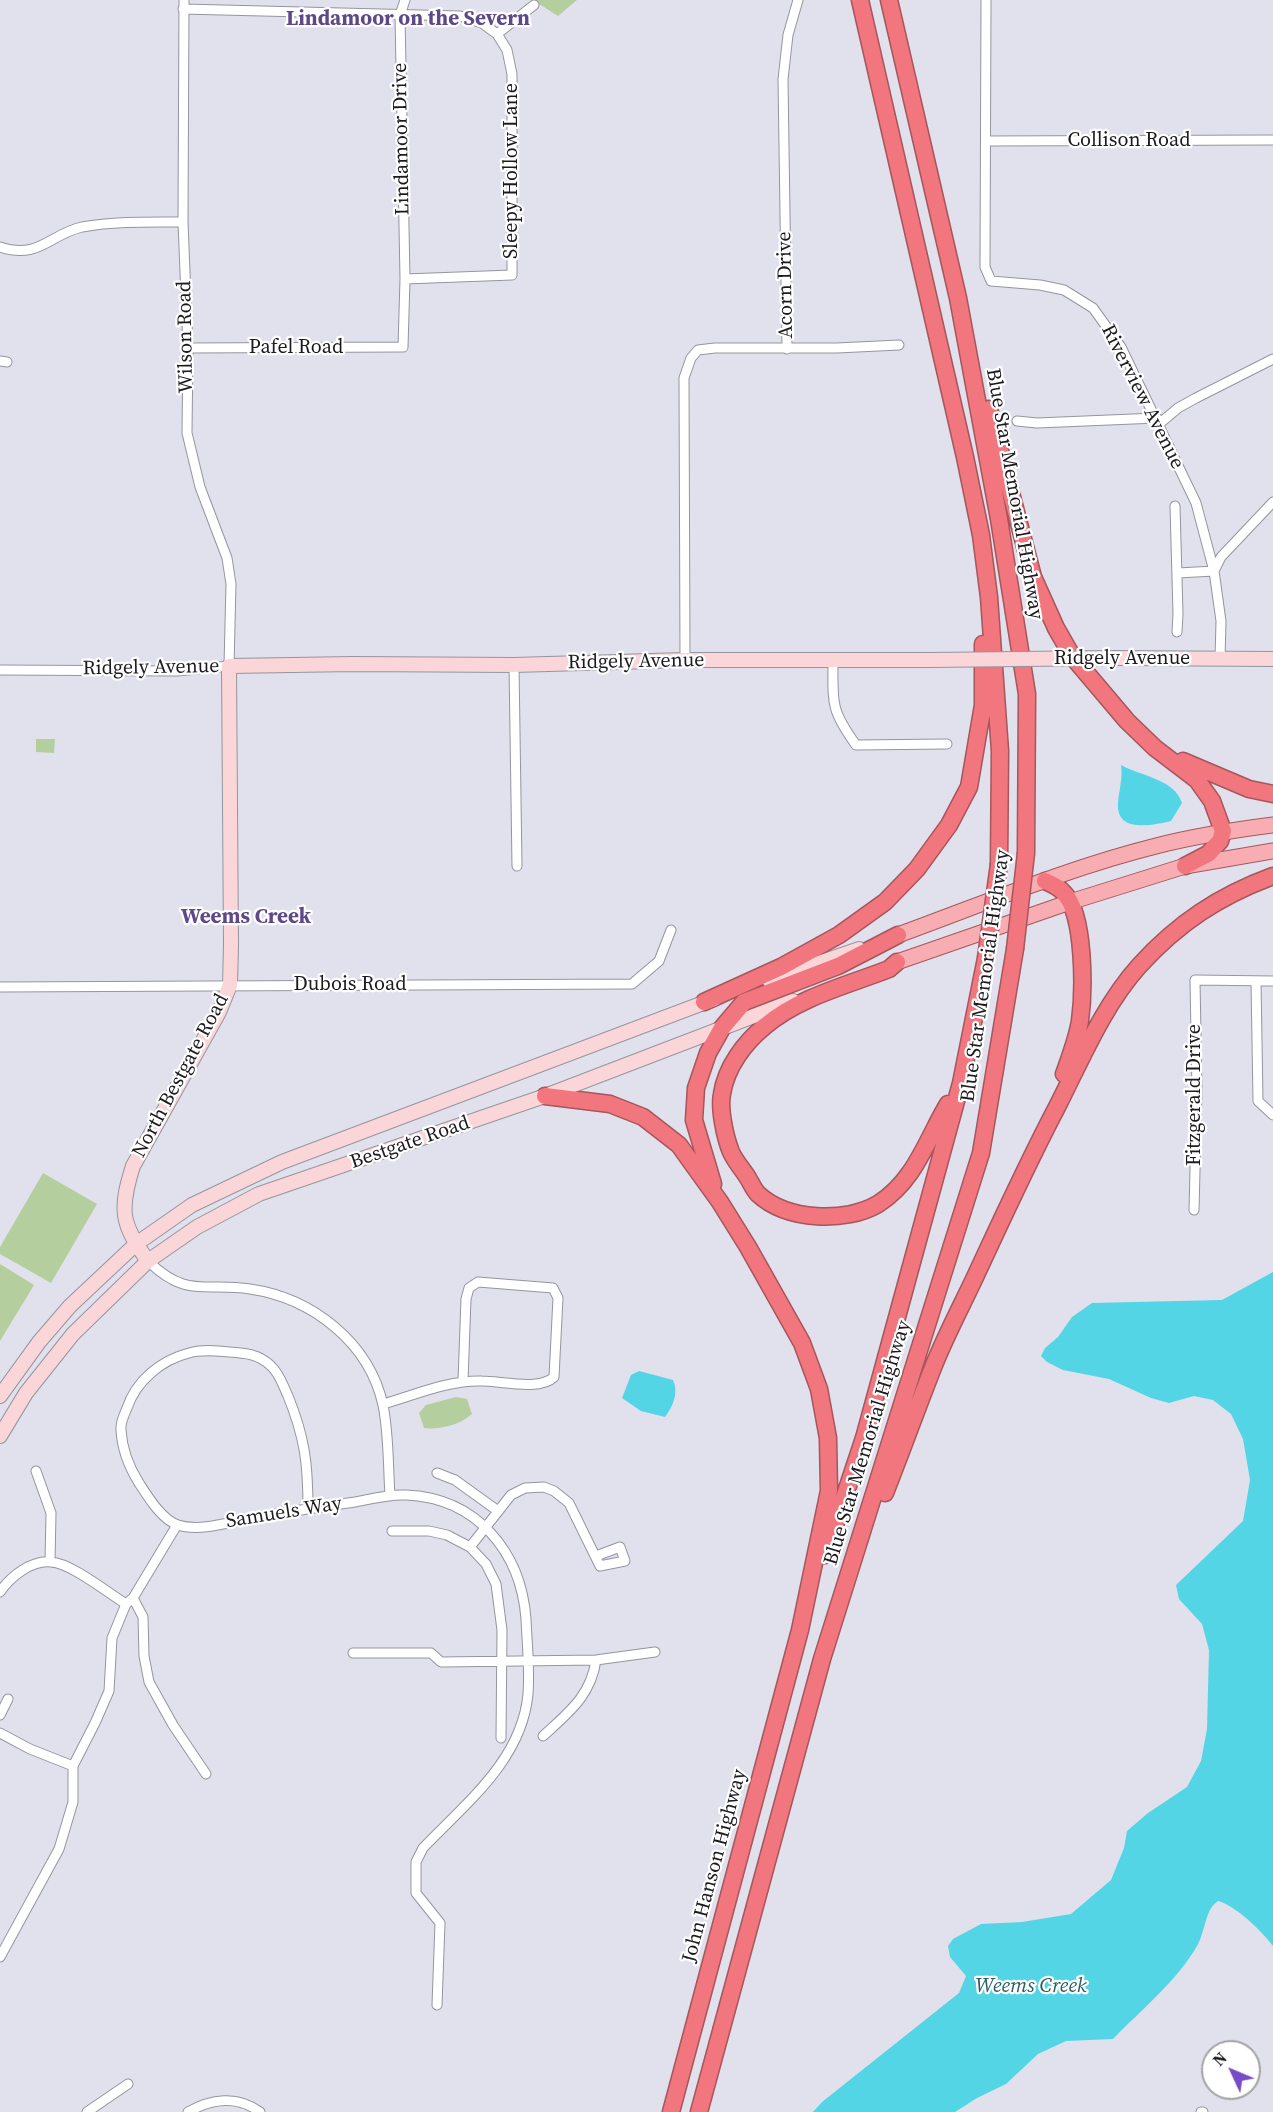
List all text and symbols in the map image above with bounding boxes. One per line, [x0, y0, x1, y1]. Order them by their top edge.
district label: Lindamoor on the Severn [286, 7, 530, 33]
street label: Lindamoor Drive [389, 63, 415, 215]
street label: Sleepy Hollow Lane [500, 83, 524, 259]
street label: Collison Road [1067, 129, 1191, 153]
street label: Acorn Drive [773, 231, 799, 339]
street label: Wilson Road [173, 281, 199, 393]
street label: Riverview Avenue [1095, 321, 1189, 473]
street label: Pafel Road [249, 336, 343, 360]
street label: Blue Star Memorial Highway [980, 366, 1048, 622]
street label: Ridgely Avenue [1054, 647, 1190, 671]
street label: Ridgely Avenue [568, 649, 704, 675]
street label: Ridgely Avenue [83, 655, 219, 681]
street label: Blue Star Memorial Highway [956, 848, 1016, 1104]
district label: Weems Creek [181, 905, 311, 931]
street label: Dubois Road [294, 973, 406, 997]
street label: North Bestgate Road [128, 990, 234, 1162]
street label: Fitzgerald Drive [1183, 1024, 1207, 1166]
street label: Bestgate Road [347, 1111, 473, 1175]
street label: Blue Star Memorial Highway [819, 1318, 917, 1568]
street label: Samuels Way [224, 1492, 344, 1534]
street label: John Hanson Highway [678, 1767, 752, 1965]
water label: Weems Creek [975, 1974, 1087, 2000]
north arrow [1201, 2040, 1261, 2100]
text: N [1208, 2047, 1231, 2071]

